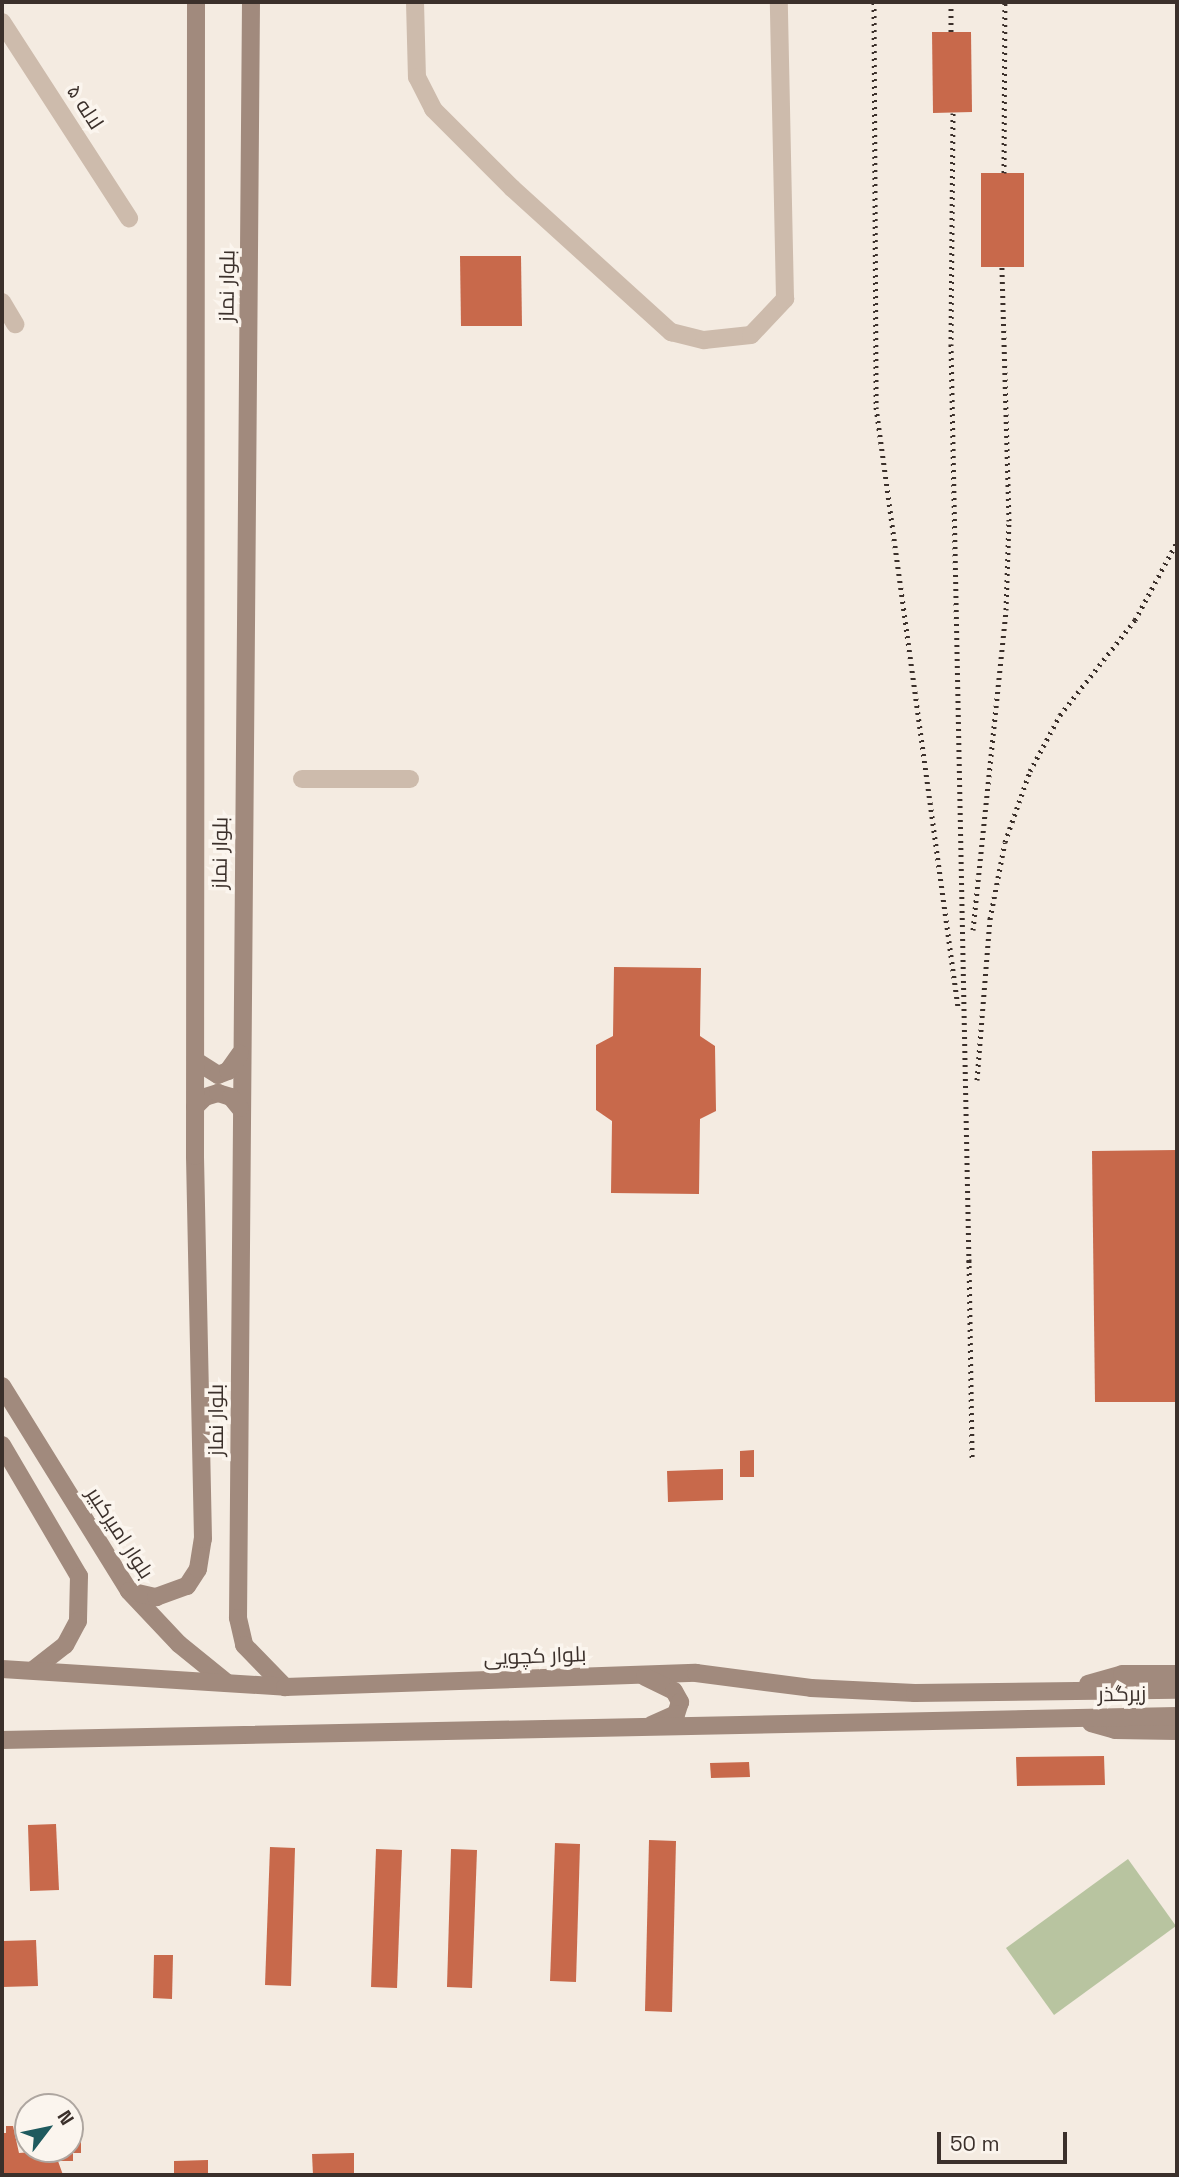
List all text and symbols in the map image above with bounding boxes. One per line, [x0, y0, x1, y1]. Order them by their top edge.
street label: لاله ۵ [61, 80, 109, 134]
street label: بلوار نماز [214, 250, 240, 322]
street label: بلوار نماز [207, 817, 233, 889]
street label: بلوار نماز [203, 1384, 229, 1456]
street label: بلوار امیرکبیر [81, 1482, 159, 1584]
street label: بلوار کچویی [483, 1642, 587, 1670]
street label: زیرگذر [1098, 1681, 1146, 1707]
north arrow [14, 2093, 84, 2163]
text: N [52, 2106, 80, 2130]
scale bar [941, 2118, 1070, 2162]
text: 50 m [950, 2130, 1000, 2157]

